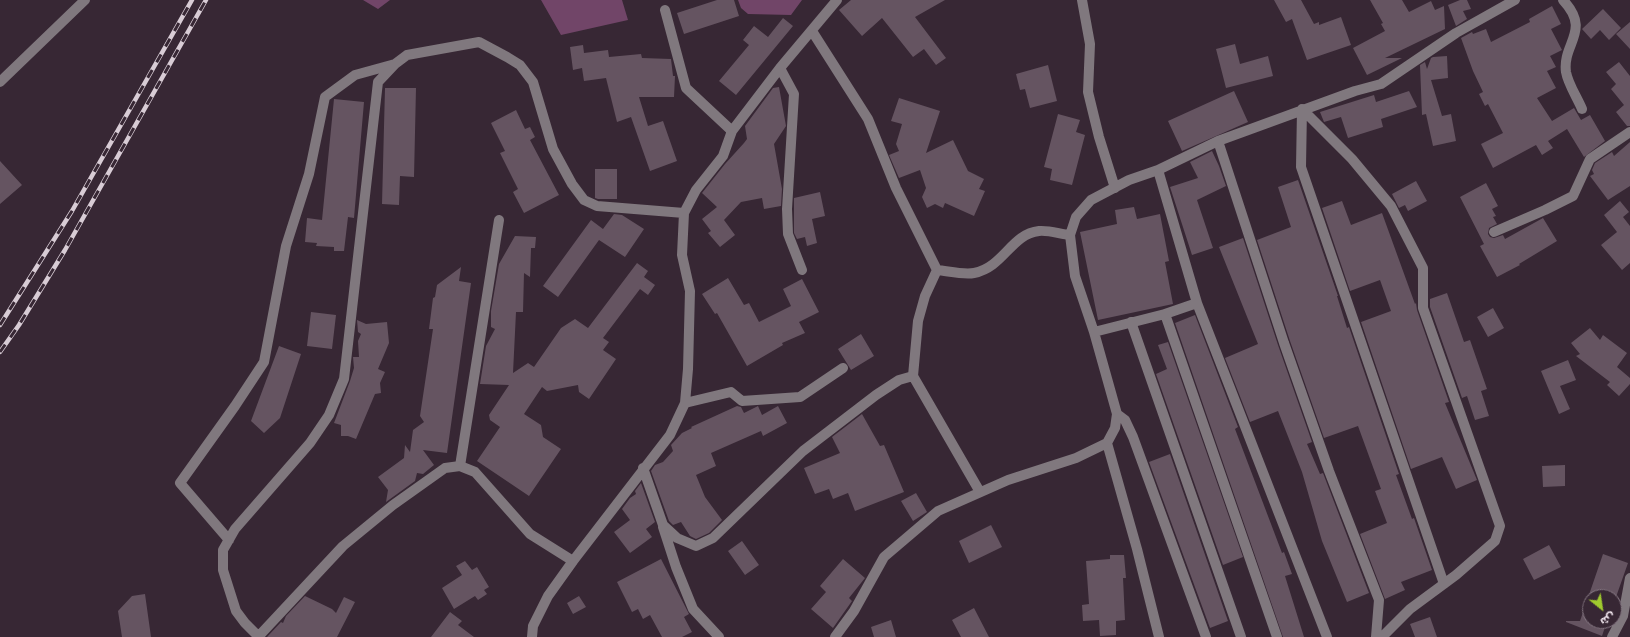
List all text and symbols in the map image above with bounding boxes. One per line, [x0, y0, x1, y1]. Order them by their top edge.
north arrow [1582, 589, 1622, 629]
text: ش [1598, 610, 1618, 628]

